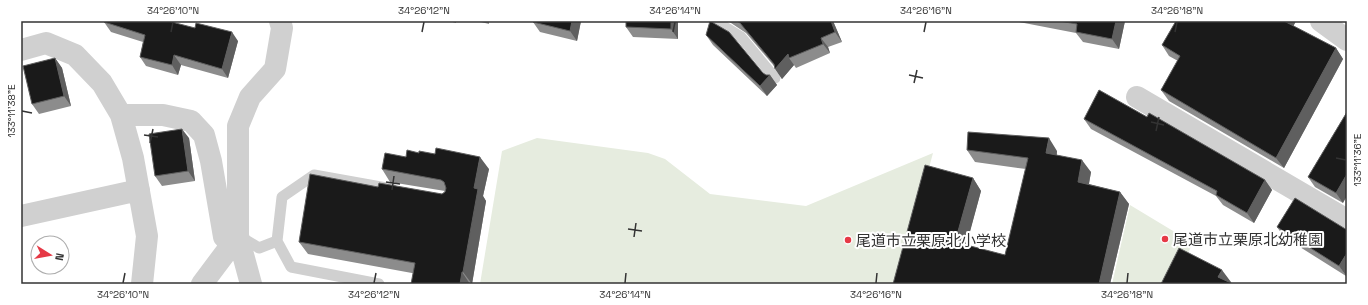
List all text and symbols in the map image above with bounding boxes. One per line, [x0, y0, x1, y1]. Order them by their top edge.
text: 34°26'10"N [147, 4, 199, 17]
text: 34°26'12"N [398, 4, 450, 17]
text: 34°26'14"N [649, 4, 701, 17]
text: 34°26'16"N [900, 4, 952, 17]
text: 34°26'18"N [1151, 4, 1203, 17]
text: 133°11'38"E [5, 84, 18, 138]
text: 133°11'36"E [1351, 133, 1364, 186]
place label: 尾道市立栗原北幼稚園 [1173, 230, 1323, 249]
place label: 尾道市立栗原北小学校 [856, 231, 1006, 250]
marker: 尾道市立栗原北幼稚園 [1160, 234, 1170, 244]
north arrow [30, 235, 70, 275]
marker: 尾道市立栗原北小学校 [843, 235, 853, 245]
text: N [52, 252, 67, 262]
text: 34°26'10"N [97, 288, 149, 301]
text: 34°26'12"N [348, 288, 400, 301]
text: 34°26'14"N [599, 288, 651, 301]
text: 34°26'16"N [850, 288, 902, 301]
text: 34°26'18"N [1101, 288, 1153, 301]

